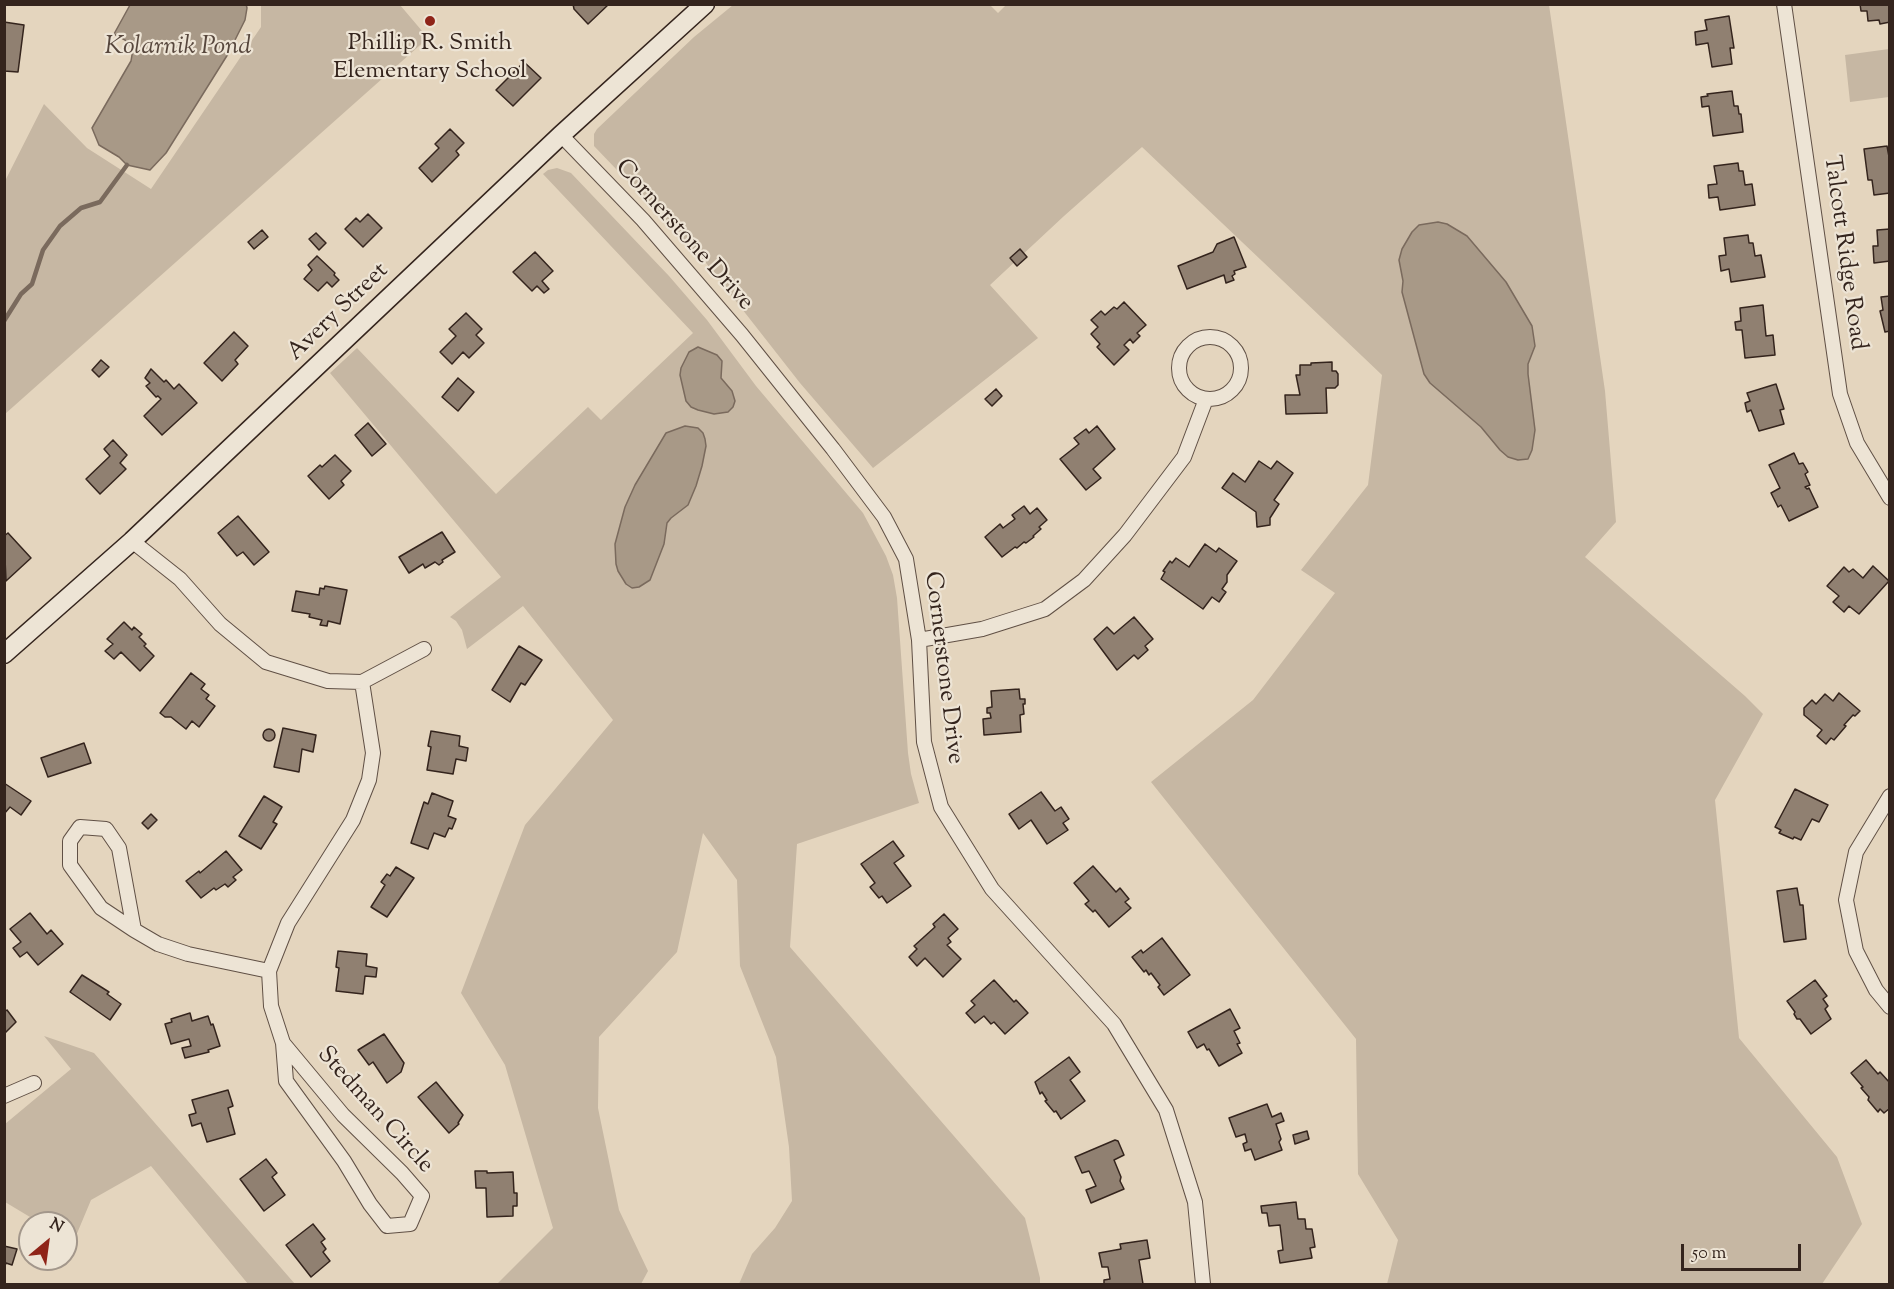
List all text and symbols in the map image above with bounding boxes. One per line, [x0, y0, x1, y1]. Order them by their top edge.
marker: Phillip R. Smith Elementary School [423, 14, 437, 28]
place label: Phillip R. Smith Elementary School [333, 31, 527, 87]
water label: Kolarnik Pond [105, 33, 251, 65]
street label: Cornerstone Drive [608, 154, 758, 318]
street label: Talcott Ridge Road [1815, 154, 1871, 352]
street label: Avery Street [283, 258, 395, 368]
street label: Cornerstone Drive [916, 570, 968, 766]
street label: Stedman Circle [310, 1042, 438, 1180]
north arrow [18, 1211, 78, 1271]
text: N [45, 1213, 67, 1240]
scale bar [1684, 1232, 1804, 1270]
text: 50 m [1692, 1241, 1726, 1267]

